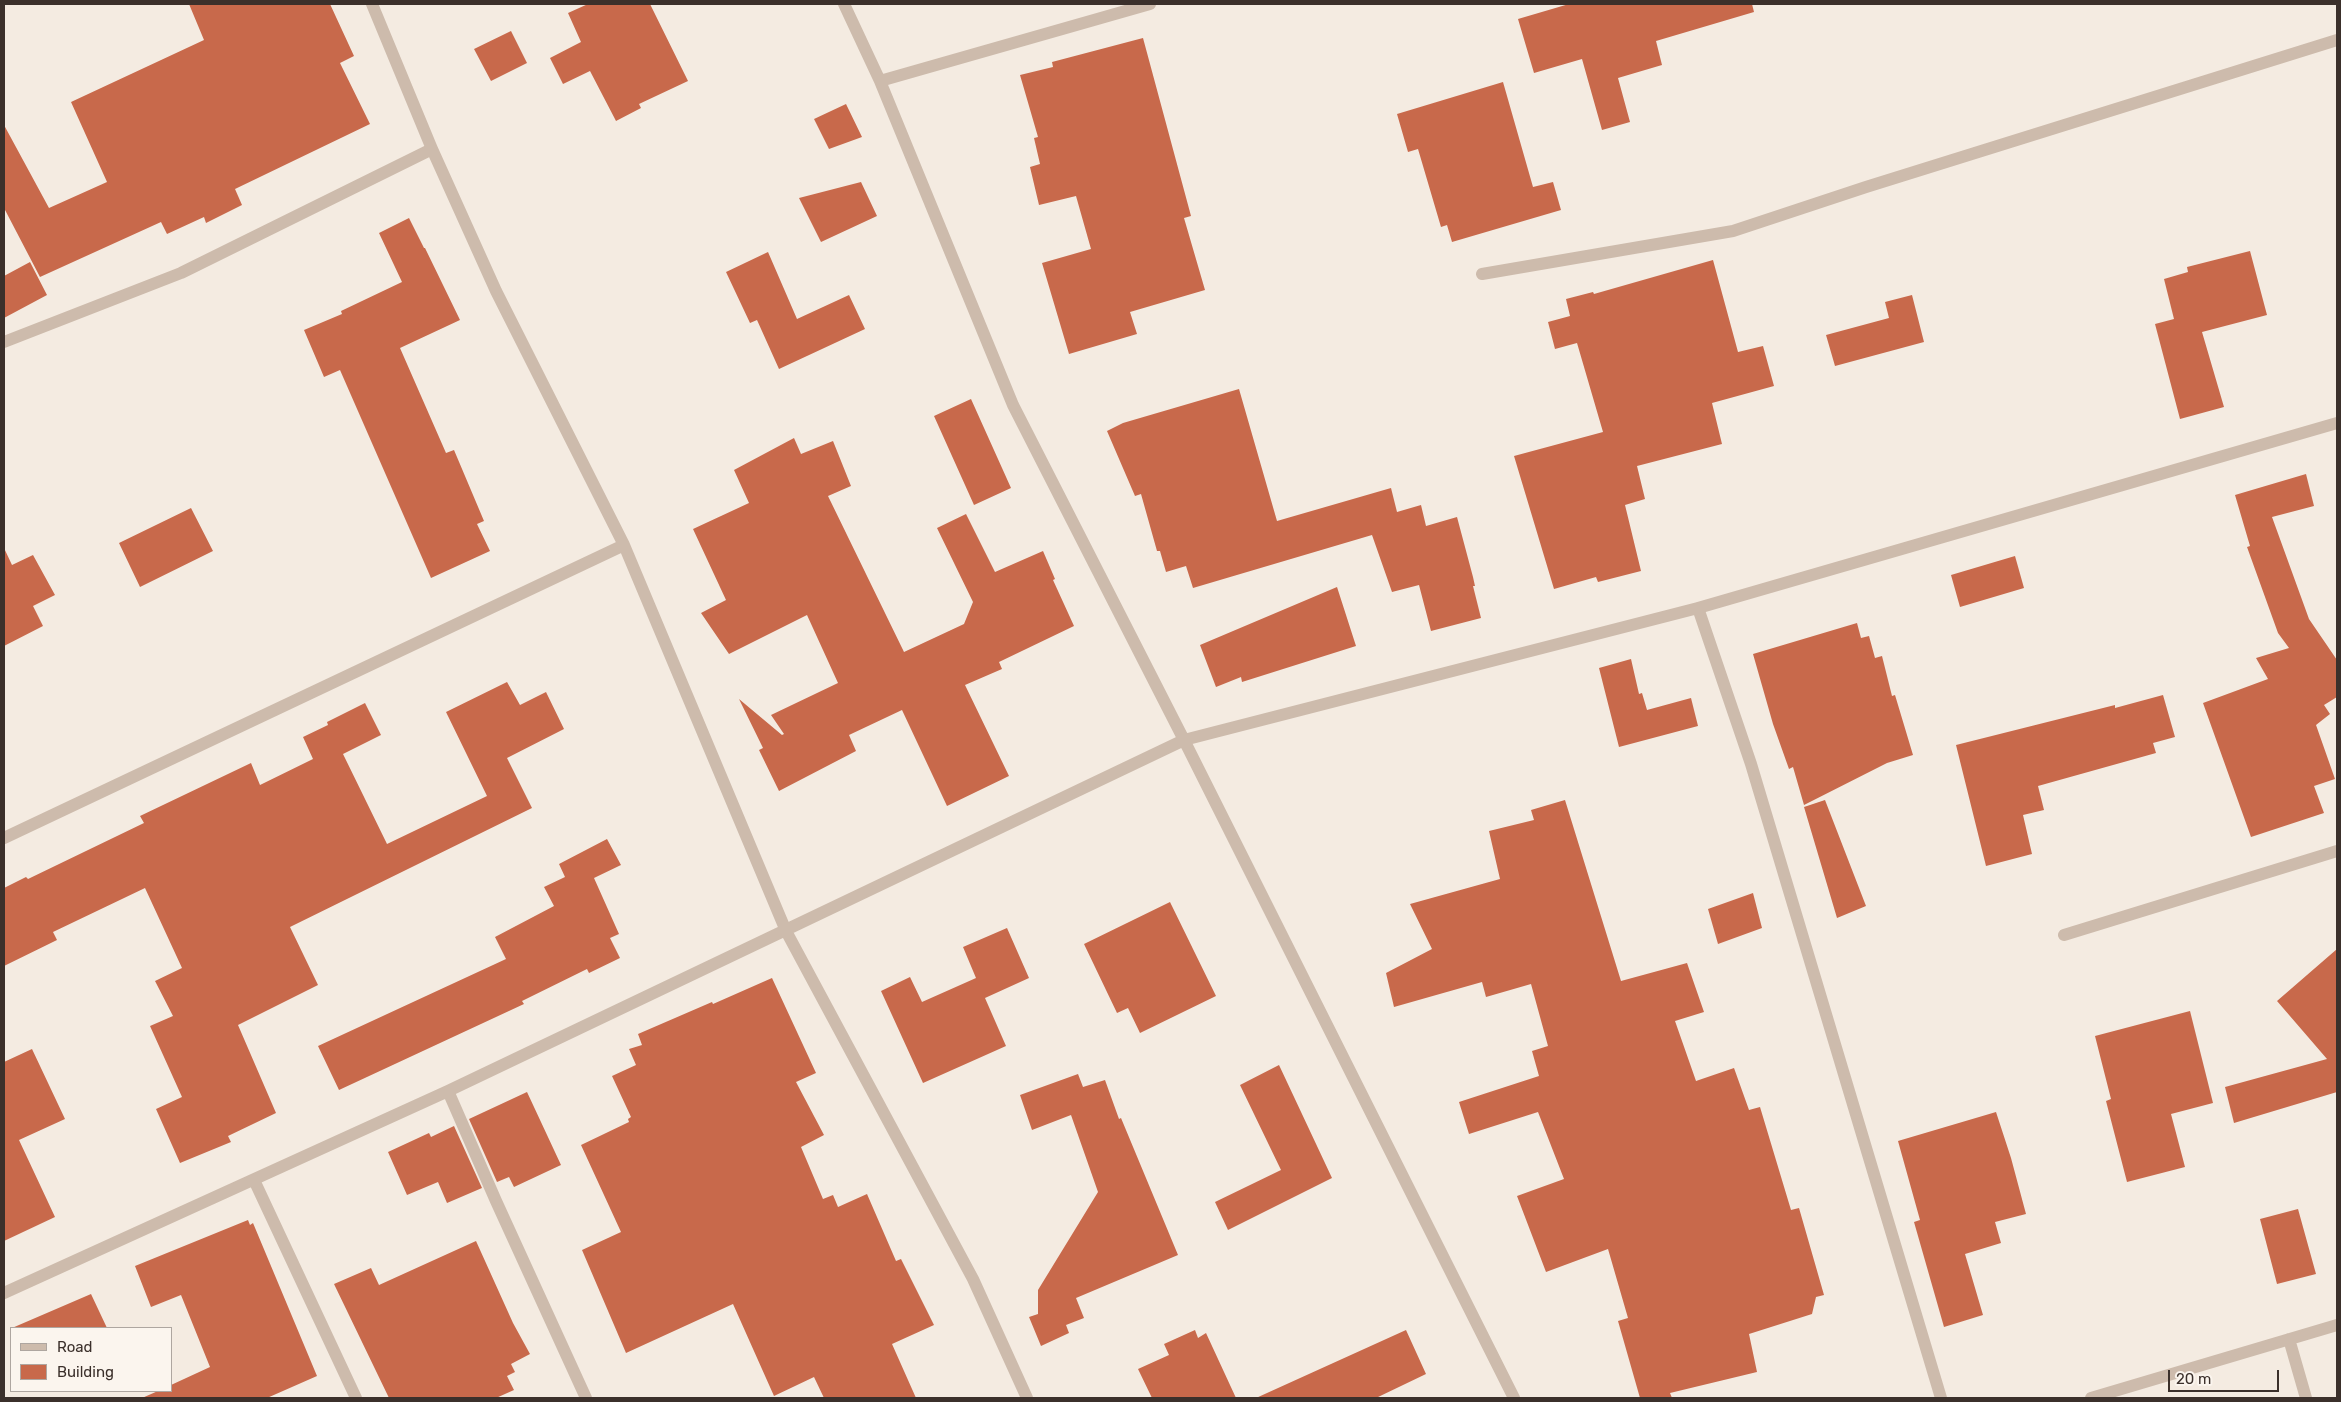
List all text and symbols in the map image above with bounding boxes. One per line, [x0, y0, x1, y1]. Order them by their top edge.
legend [10, 1327, 172, 1392]
text: Road [57, 1338, 93, 1356]
scale bar [2171, 1360, 2282, 1392]
text: Building [57, 1363, 114, 1381]
text: 20 m [2176, 1370, 2211, 1388]

